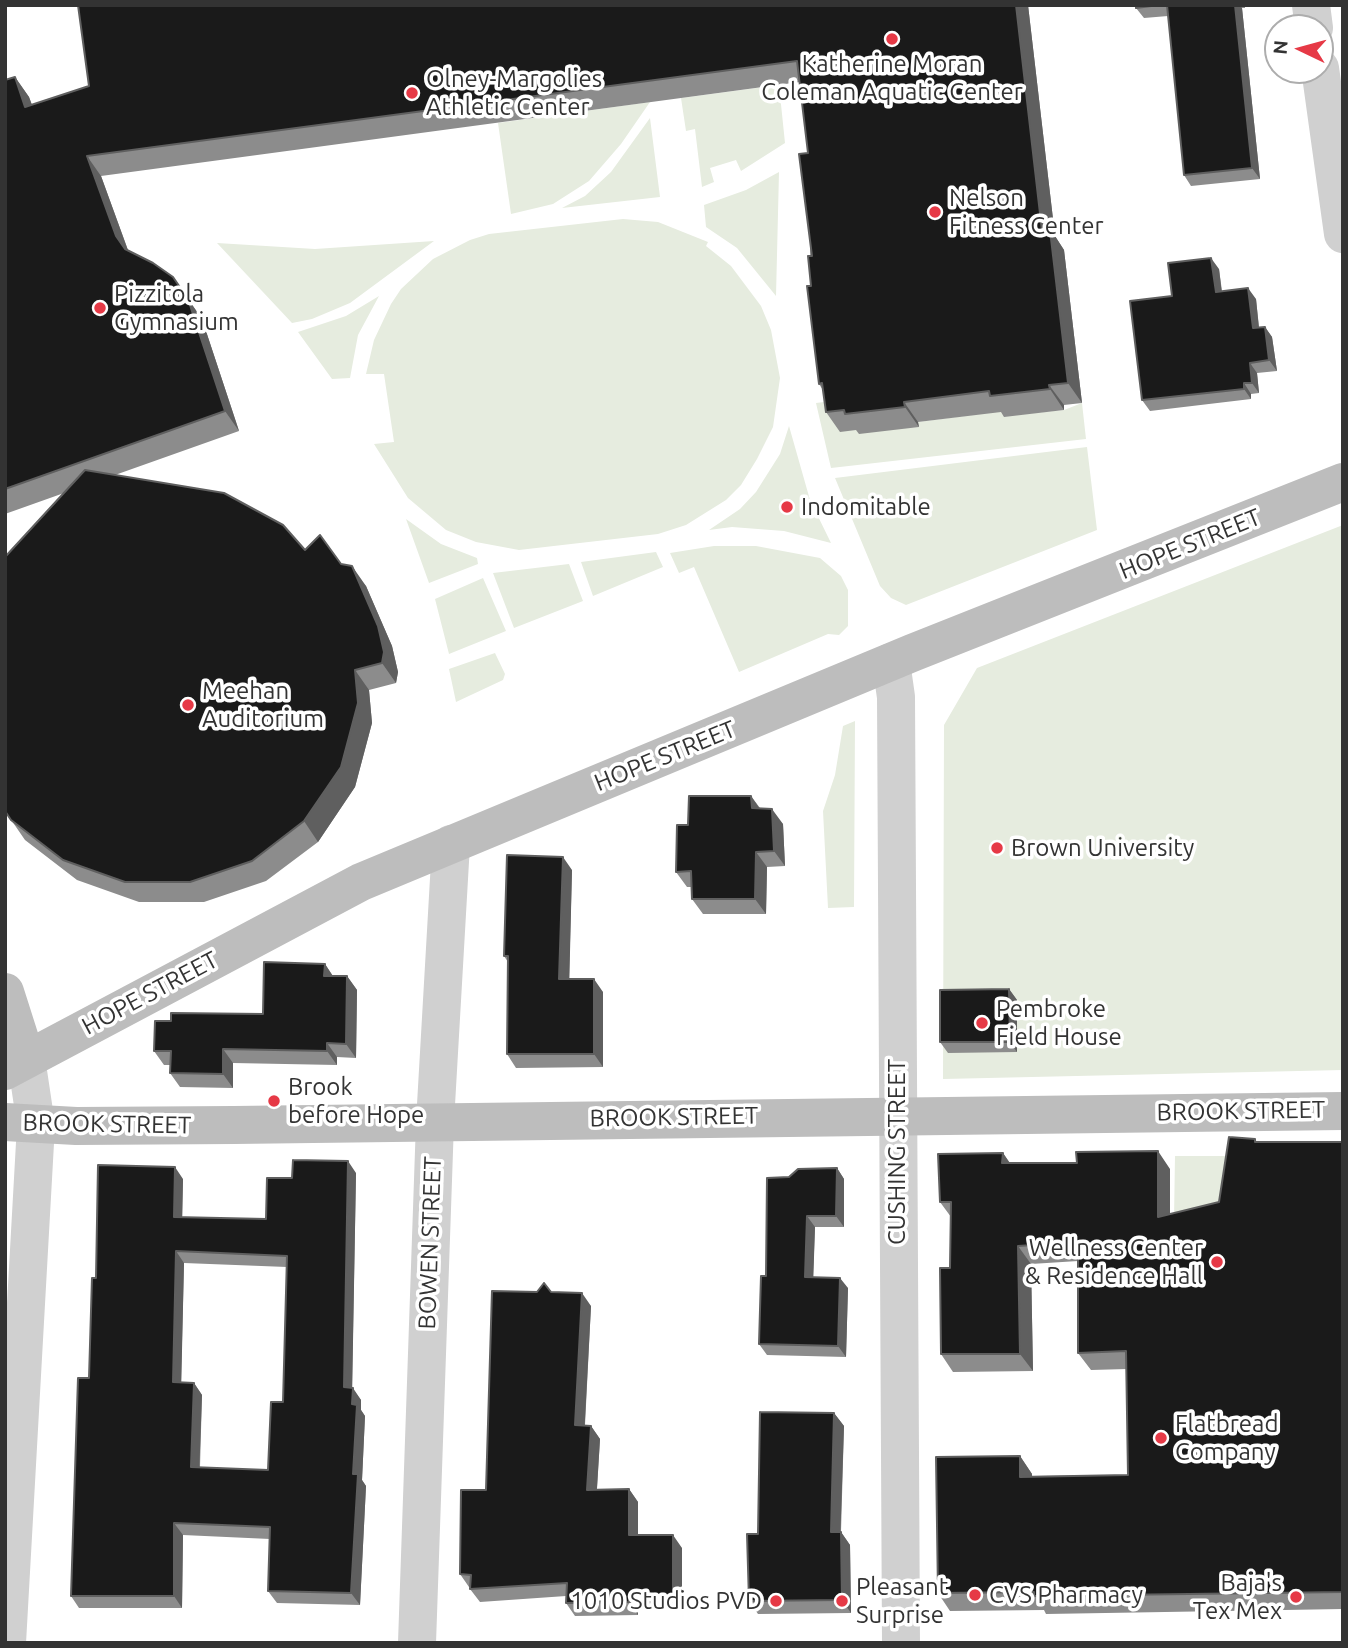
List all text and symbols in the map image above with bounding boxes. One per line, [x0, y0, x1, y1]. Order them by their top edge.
north arrow [1264, 14, 1334, 84]
marker: Katherine Moran Coleman Aquatic Center [884, 31, 900, 47]
text: N [1268, 39, 1292, 55]
place label: Katherine Moran Coleman Aquatic Center [761, 50, 1023, 106]
place label: Olney-Margolies Athletic Center [426, 65, 602, 121]
marker: Olney-Margolies Athletic Center [404, 85, 420, 101]
place label: Nelson Fitness Center [949, 184, 1104, 240]
marker: Nelson Fitness Center [927, 204, 943, 220]
place label: Pizzitola Gymnasium [114, 280, 239, 336]
marker: Pizzitola Gymnasium [92, 300, 108, 316]
place label: Indomitable [801, 493, 931, 521]
marker: Indomitable [779, 499, 795, 515]
street label: HOPE STREET [1115, 503, 1265, 585]
place label: Meehan Auditorium [202, 677, 324, 733]
marker: Meehan Auditorium [180, 697, 196, 713]
street label: HOPE STREET [590, 715, 740, 797]
place label: Brown University [1011, 834, 1194, 862]
marker: Brown University [989, 840, 1005, 856]
street label: HOPE STREET [77, 945, 223, 1041]
place label: Pembroke Field House [996, 995, 1122, 1051]
marker: Pembroke Field House [974, 1015, 990, 1031]
street label: CUSHING STREET [883, 1059, 911, 1245]
place label: Brook before Hope [288, 1073, 424, 1129]
marker: Brook before Hope [266, 1093, 282, 1109]
street label: BROOK STREET [1156, 1095, 1326, 1127]
street label: BROOK STREET [589, 1101, 759, 1133]
street label: BROOK STREET [22, 1108, 192, 1140]
street label: BOWEN STREET [413, 1156, 447, 1330]
place label: Wellness Center & Residence Hall [1025, 1234, 1203, 1290]
marker: Wellness Center & Residence Hall [1209, 1254, 1225, 1270]
place label: Flatbread Company [1175, 1410, 1278, 1466]
marker: Flatbread Company [1153, 1430, 1169, 1446]
place label: Baja's Tex Mex [1193, 1569, 1282, 1625]
place label: Pleasant Surprise [856, 1573, 948, 1629]
place label: CVS Pharmacy [989, 1581, 1143, 1609]
place label: 1010 Studios PVD [570, 1587, 762, 1615]
marker: CVS Pharmacy [967, 1587, 983, 1603]
marker: Baja's Tex Mex [1288, 1589, 1304, 1605]
marker: 1010 Studios PVD [768, 1593, 784, 1609]
marker: Pleasant Surprise [834, 1593, 850, 1609]

